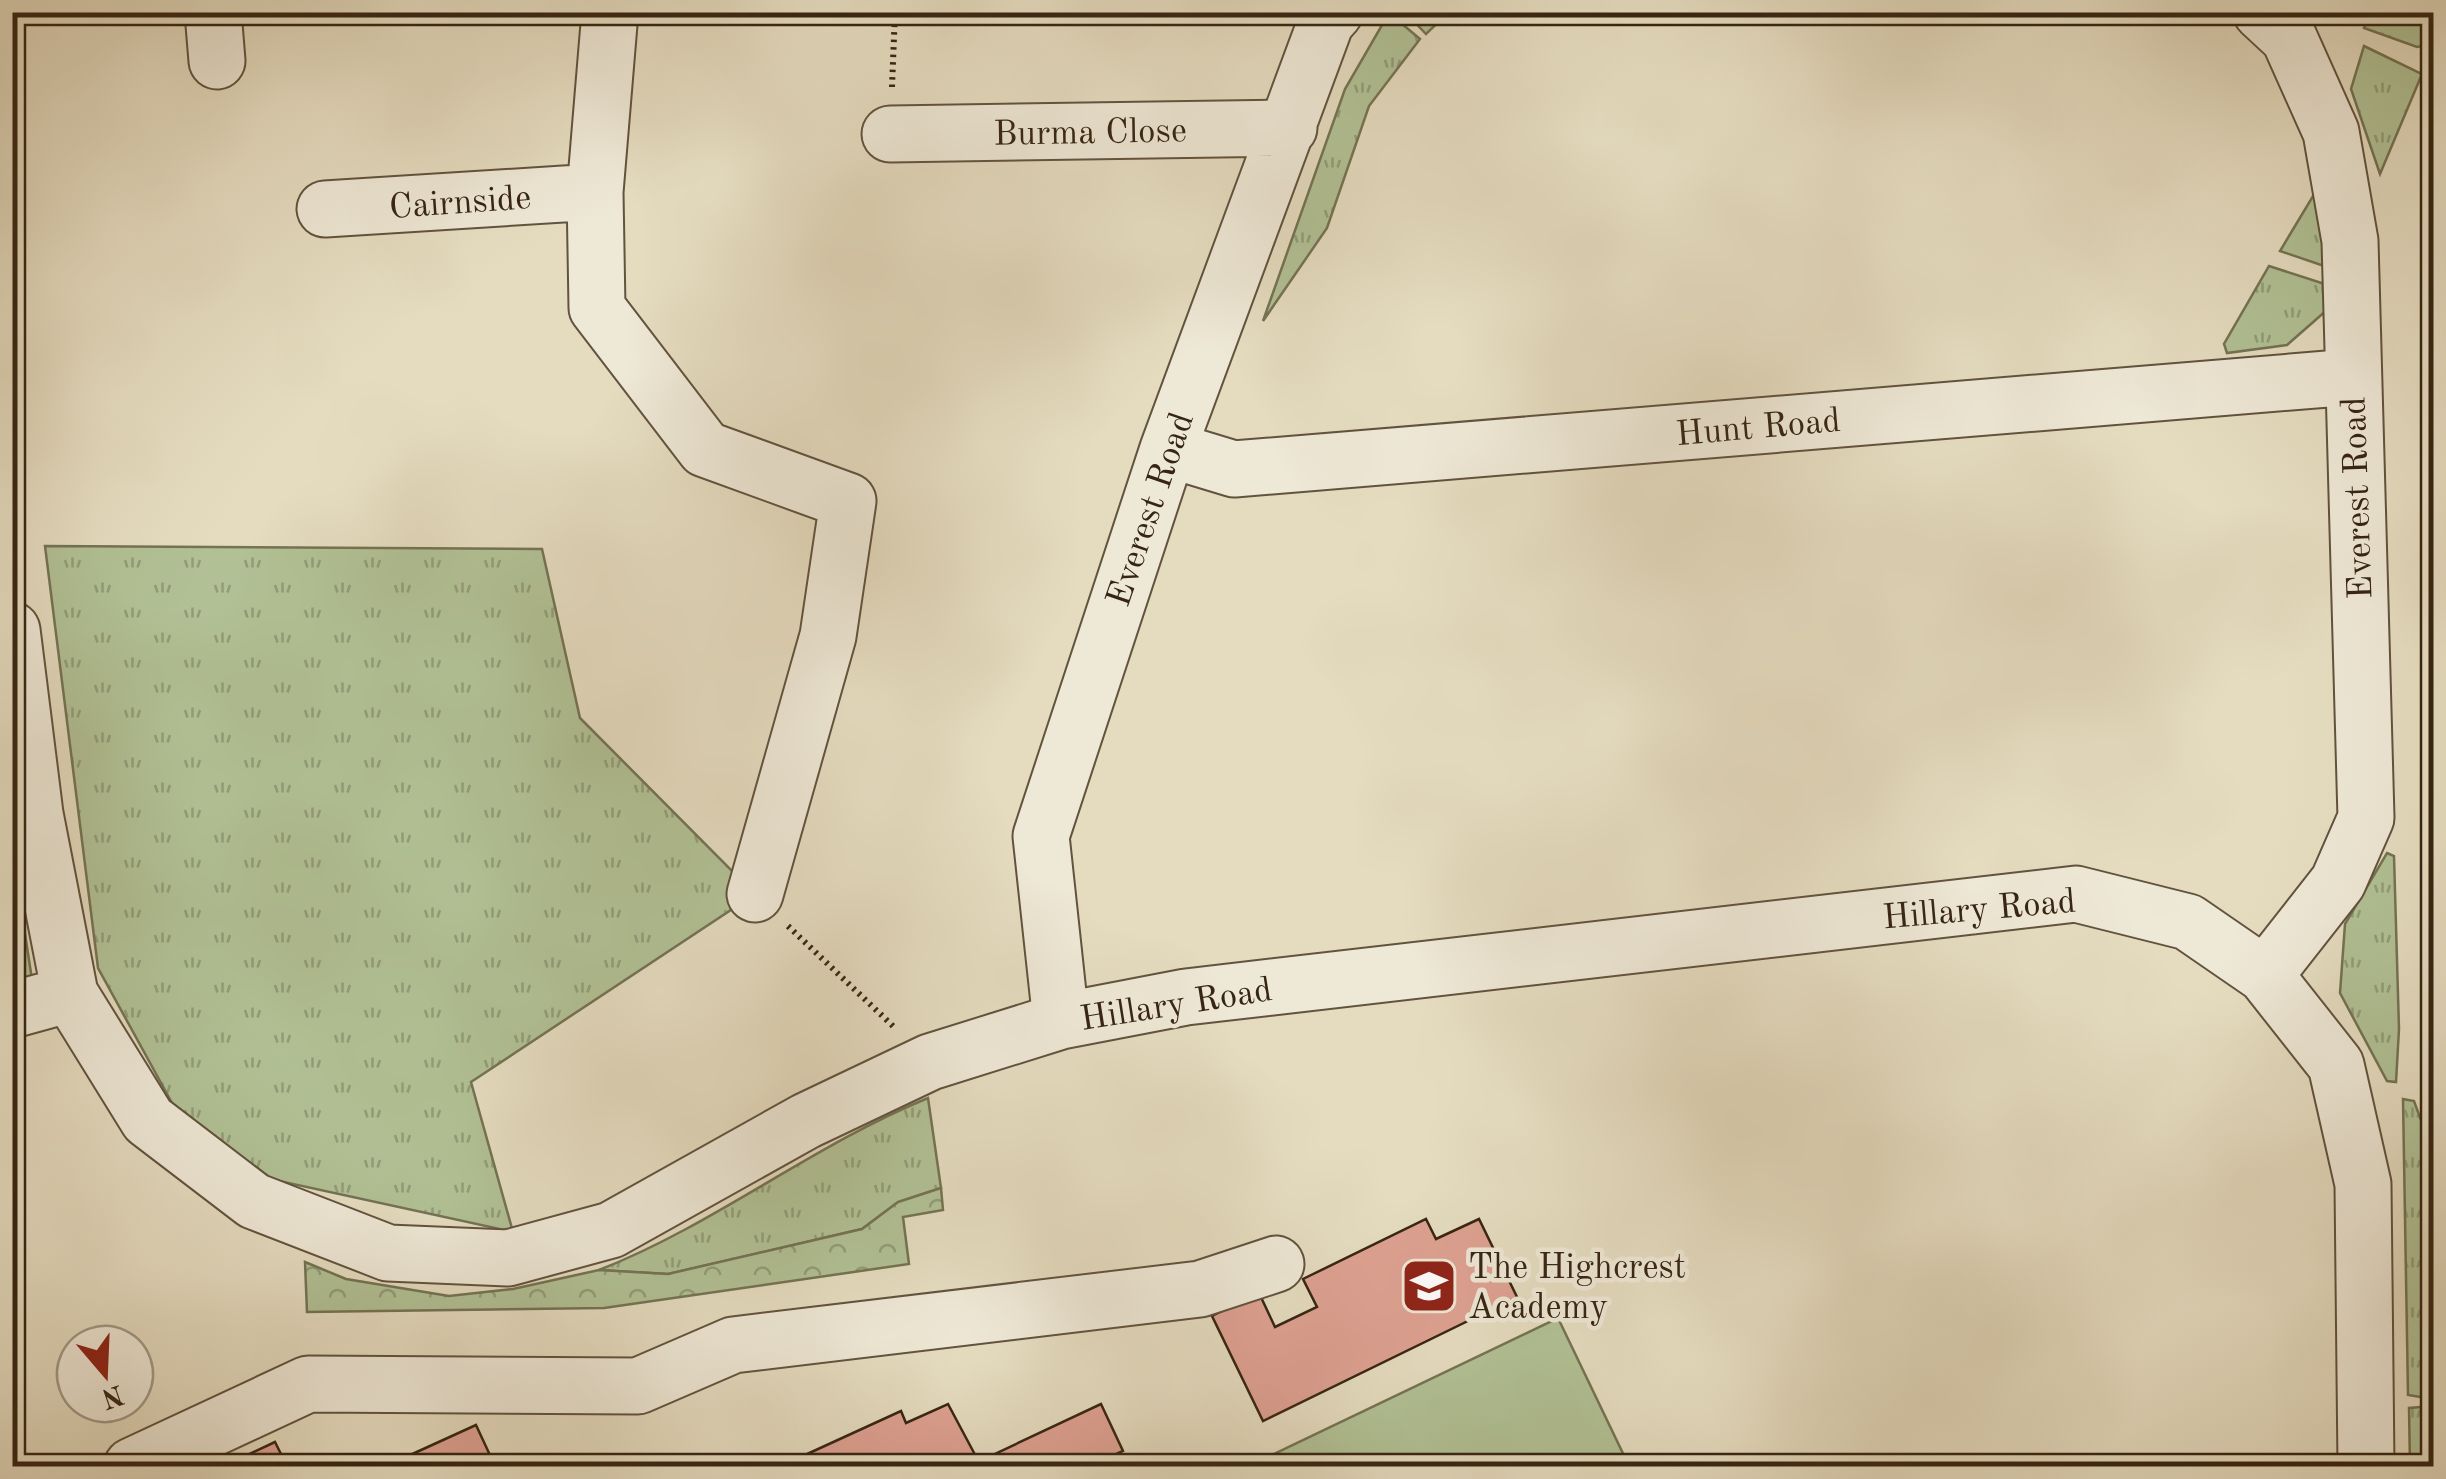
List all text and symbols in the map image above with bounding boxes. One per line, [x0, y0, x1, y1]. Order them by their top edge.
street label: Burma Close [993, 114, 1187, 153]
street label: Cairnside [388, 181, 532, 226]
street label: Everest Road [2337, 396, 2380, 600]
street label: Hunt Road [1674, 404, 1842, 453]
street label: Everest Road [1102, 408, 1201, 611]
street label: Hillary Road [1881, 885, 2077, 936]
street label: Hillary Road [1078, 973, 1275, 1038]
place label: The Highcrest Academy [1468, 1251, 1686, 1326]
school or university icon: The Highcrest Academy [1399, 1256, 1459, 1316]
north arrow [55, 1324, 155, 1424]
text: N [97, 1378, 127, 1412]

